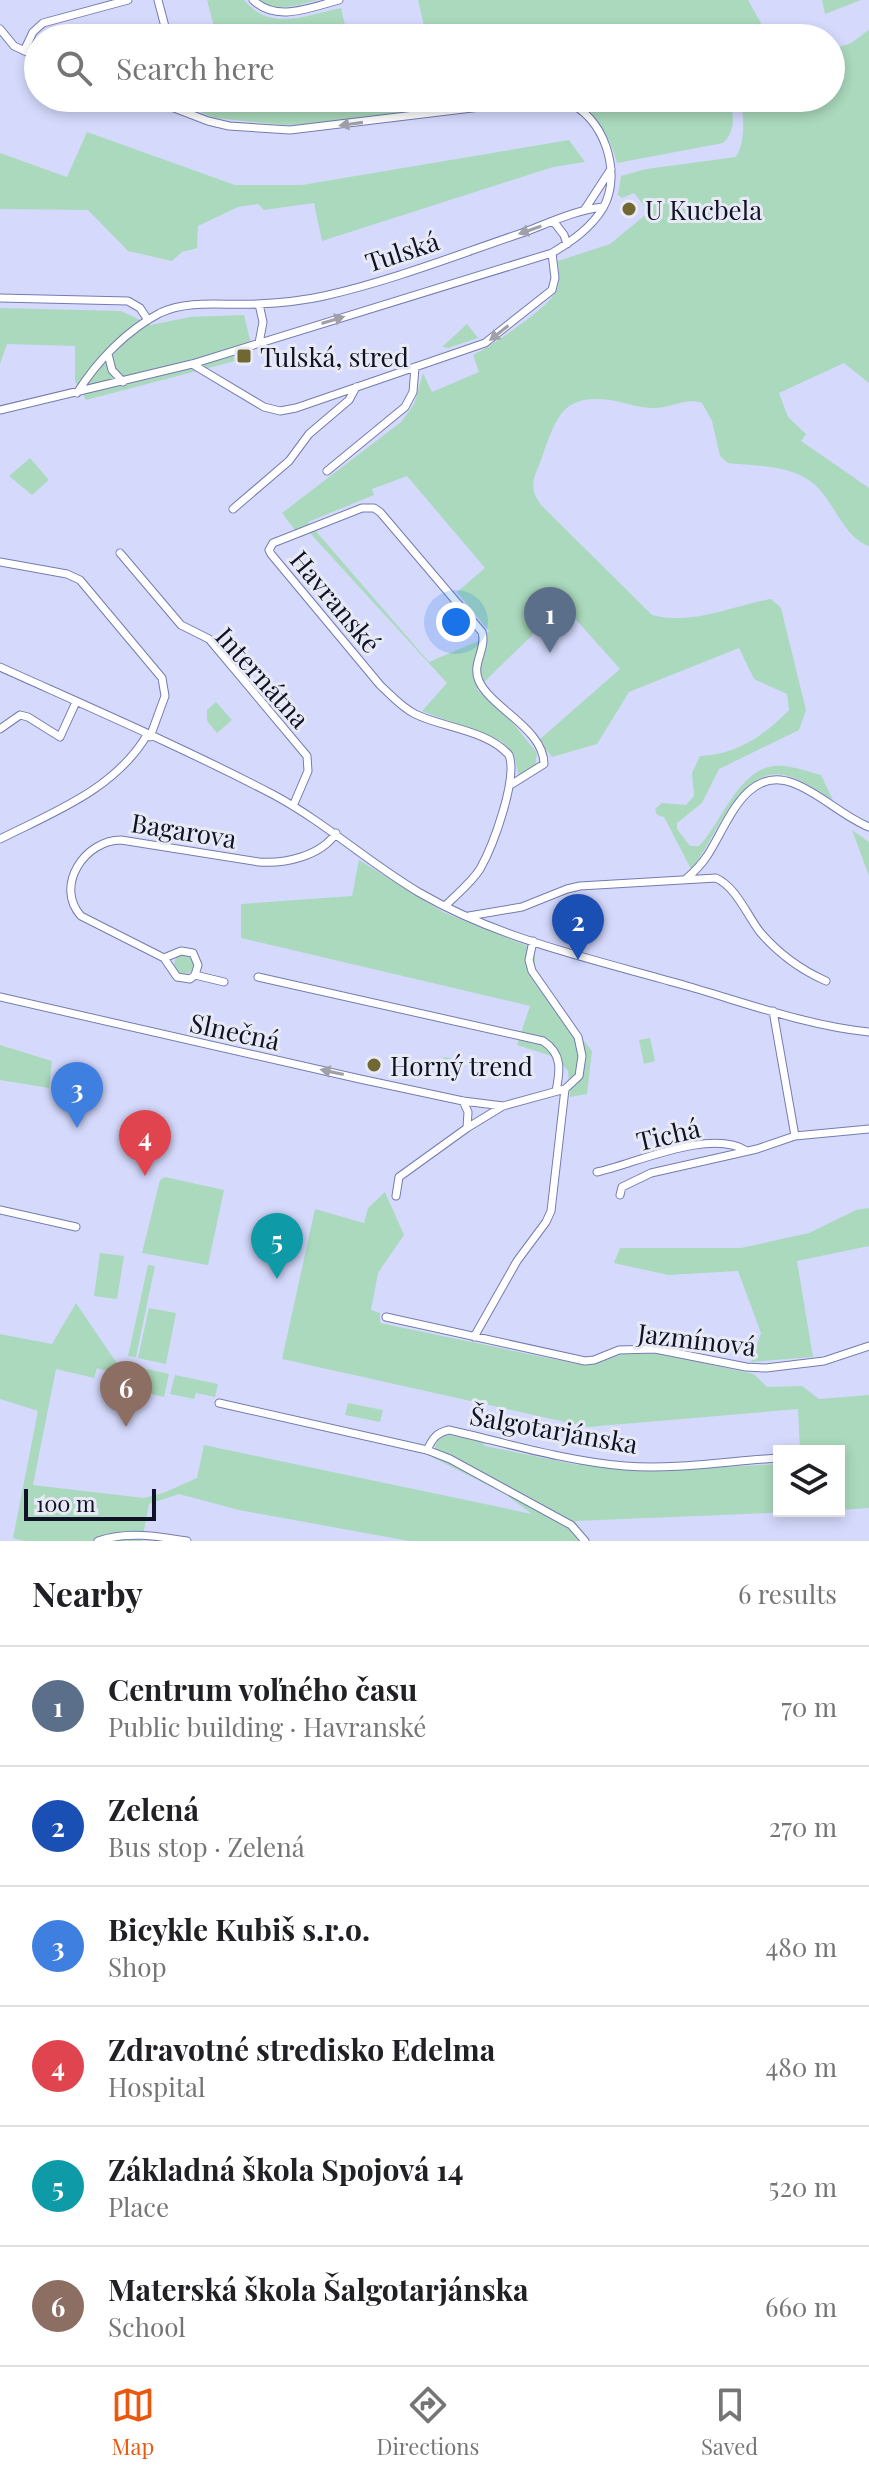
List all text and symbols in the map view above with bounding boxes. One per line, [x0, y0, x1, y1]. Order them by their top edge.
search box [24, 24, 845, 112]
icon: search [52, 46, 96, 90]
text: Search here [116, 48, 275, 88]
one-way arrow [338, 118, 363, 131]
place label: U Kucbela [645, 192, 762, 227]
marker: U Kucbela [620, 200, 638, 218]
street label: Tulská [361, 223, 443, 279]
one-way arrow [517, 225, 541, 237]
one-way arrow [321, 313, 345, 325]
one-way arrow [489, 324, 509, 340]
place label: Tulská, stred [260, 339, 409, 374]
marker: Tulská, stred [235, 347, 253, 365]
street label: Havranské [283, 542, 389, 660]
pin: 1 [524, 587, 576, 653]
your location [436, 602, 476, 642]
street label: Internátna [208, 619, 318, 735]
street label: Bagarova [129, 804, 239, 856]
pin: 2 [552, 894, 604, 960]
street label: Slnečná [187, 1004, 283, 1058]
place label: Horný trend [390, 1048, 533, 1083]
marker: Horný trend [365, 1056, 383, 1074]
pin: 3 [51, 1062, 103, 1128]
one-way arrow [319, 1065, 344, 1078]
pin: 4 [119, 1110, 171, 1176]
street label: Tichá [633, 1110, 703, 1158]
pin: 5 [251, 1213, 303, 1279]
street label: Jazmínová [635, 1314, 758, 1364]
pin: 6 [100, 1361, 152, 1427]
street label: Šalgotarjánska [467, 1397, 641, 1461]
map controls [773, 1445, 845, 1517]
button: layers [773, 1445, 845, 1517]
scale bar [24, 1485, 156, 1521]
text: 100 m [36, 1488, 96, 1518]
text: Nearby [32, 1570, 143, 1616]
text: 6 results [738, 1576, 837, 1611]
text: Centrum voľného času [108, 1669, 418, 1709]
text: 1 [53, 1689, 63, 1724]
text: 70 m [781, 1689, 837, 1724]
text: Public building · Havranské [108, 1709, 426, 1744]
text: Zelená [108, 1789, 199, 1829]
text: 2 [51, 1809, 65, 1844]
text: 270 m [769, 1809, 837, 1844]
text: Bus stop · Zelená [108, 1829, 305, 1864]
text: Bicykle Kubiš s.r.o. [108, 1909, 370, 1949]
text: 3 [52, 1929, 64, 1964]
text: 480 m [765, 1929, 837, 1964]
text: Shop [108, 1949, 167, 1984]
text: Zdravotné stredisko Edelma [108, 2029, 495, 2069]
text: 4 [51, 2049, 65, 2084]
text: 480 m [765, 2049, 837, 2084]
text: Hospital [108, 2069, 205, 2104]
text: Základná škola Spojová 14 [108, 2149, 464, 2189]
text: 5 [52, 2169, 64, 2204]
text: 520 m [769, 2169, 837, 2204]
text: Place [108, 2189, 169, 2224]
text: Materská škola Šalgotarjánska [108, 2269, 529, 2309]
text: 6 [51, 2289, 65, 2324]
text: 660 m [765, 2289, 837, 2324]
text: School [108, 2309, 186, 2344]
tab: Map [111, 2383, 155, 2461]
tab: Directions [376, 2383, 479, 2461]
tab: Saved [701, 2383, 758, 2461]

